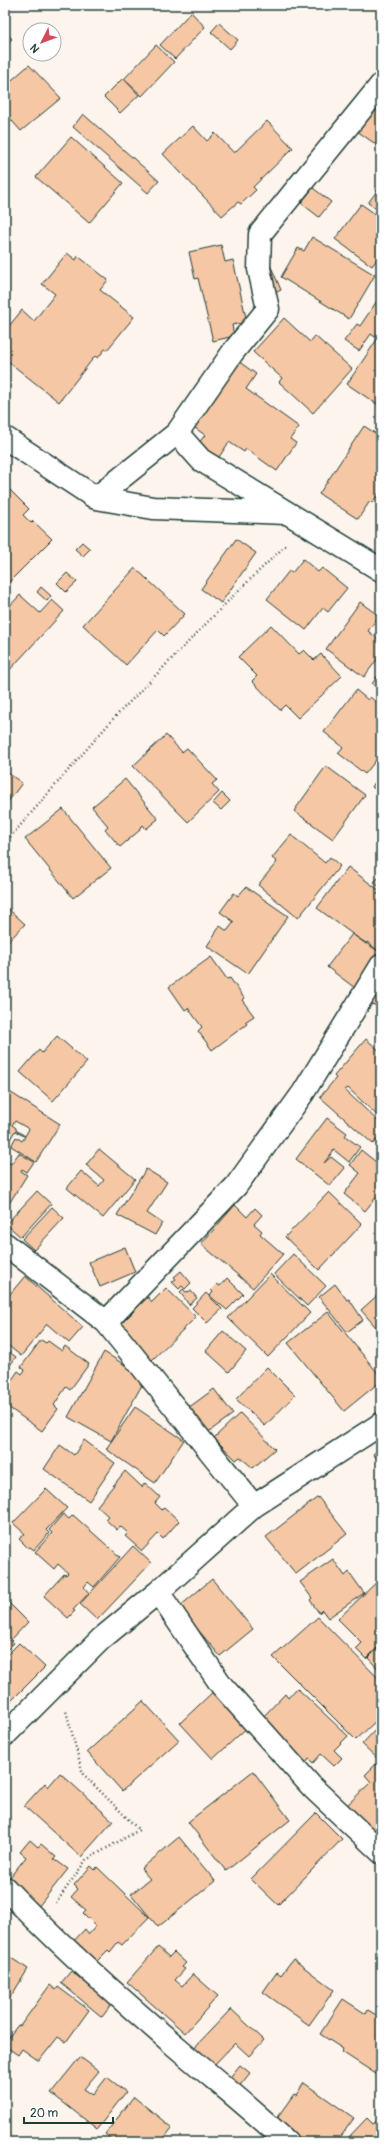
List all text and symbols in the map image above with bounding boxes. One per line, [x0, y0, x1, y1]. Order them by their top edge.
north arrow [22, 22, 62, 62]
text: N [27, 41, 42, 55]
scale bar [24, 2099, 113, 2125]
text: 20 m [30, 2106, 59, 2121]

